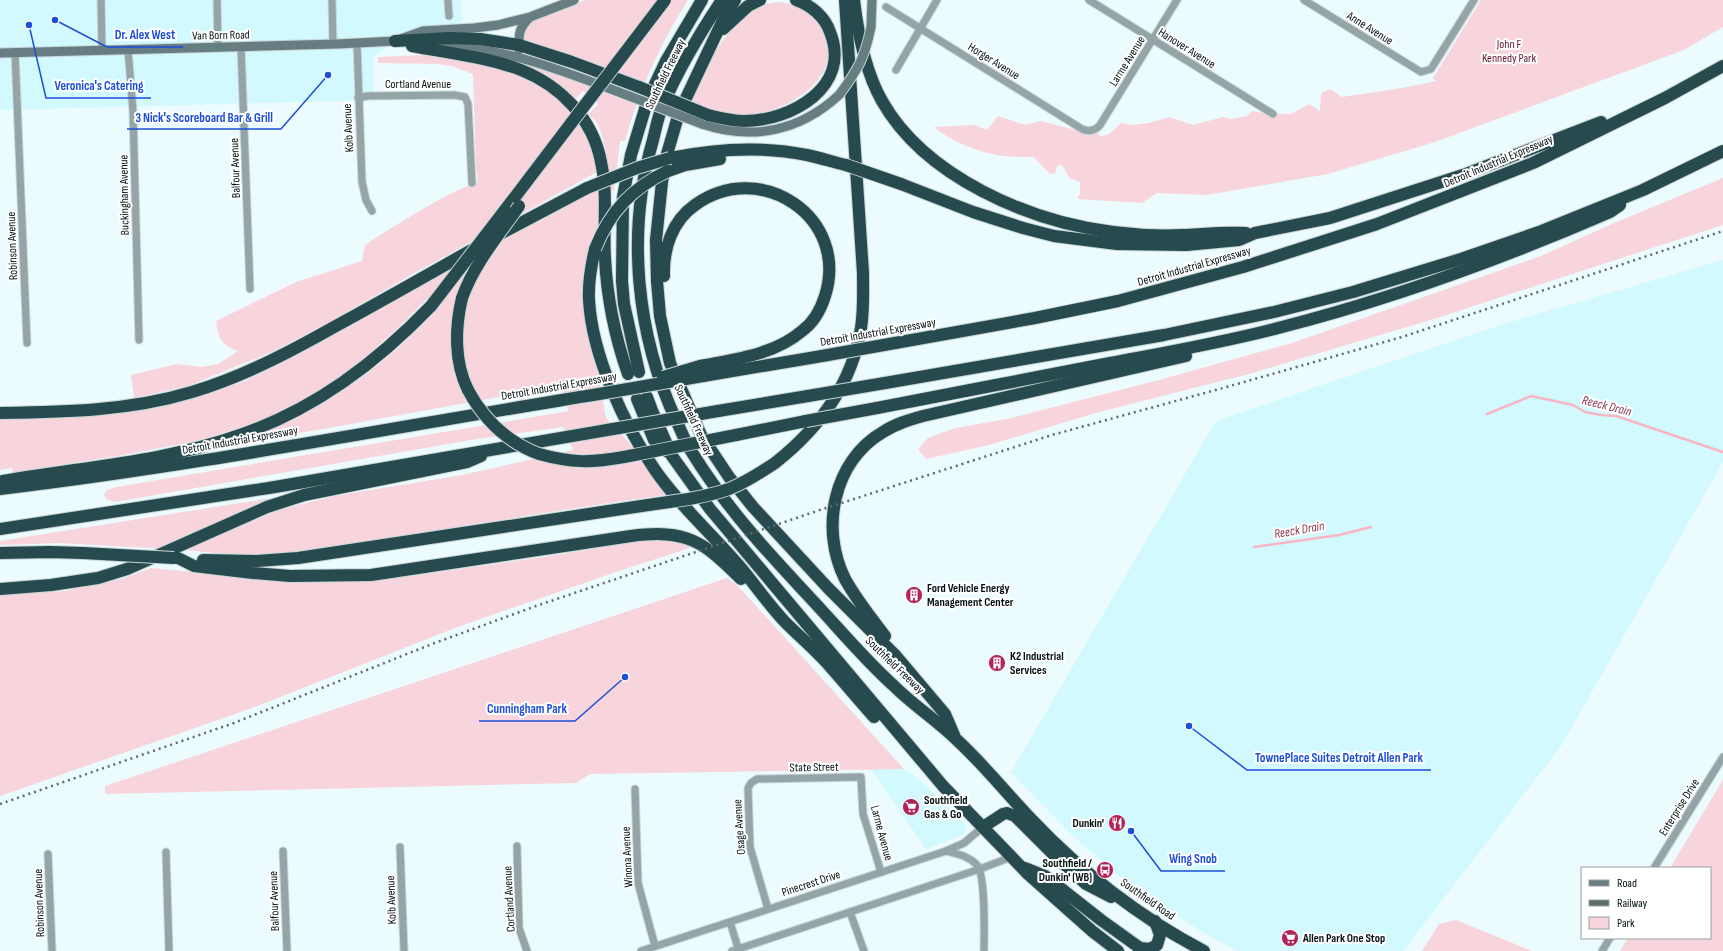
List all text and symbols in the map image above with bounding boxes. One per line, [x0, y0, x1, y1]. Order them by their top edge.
street label: Anne Avenue [1343, 8, 1396, 49]
callout: Dr. Alex West [107, 22, 183, 47]
street label: Hanover Avenue [1155, 25, 1218, 72]
text: Dr. Alex West [115, 27, 176, 43]
street label: Van Born Road [192, 27, 250, 44]
street label: Larme Avenue [1106, 33, 1149, 89]
street label: Southfield Freeway [642, 36, 689, 112]
park label: John F Kennedy Park [1482, 37, 1537, 66]
street label: Horger Avenue [965, 40, 1023, 83]
callout: Veronica's Catering [46, 73, 151, 98]
street label: Cortland Avenue [385, 77, 451, 92]
text: Veronica's Catering [54, 78, 144, 94]
street label: Kolb Avenue [340, 103, 357, 153]
callout: 3 Nick's Scoreboard Bar & Grill [127, 104, 281, 129]
text: 3 Nick's Scoreboard Bar & Grill [135, 110, 273, 126]
street label: Detroit Industrial Expressway [1441, 132, 1555, 191]
street label: Balfour Avenue [227, 138, 244, 198]
street label: Buckingham Avenue [116, 154, 133, 235]
street label: Robinson Avenue [4, 211, 21, 280]
street label: Detroit Industrial Expressway [1136, 243, 1253, 290]
street label: Detroit Industrial Expressway [819, 315, 937, 350]
street label: Detroit Industrial Expressway [500, 369, 618, 404]
street label: Southfield Freeway [671, 382, 717, 458]
water label: Reeck Drain [1580, 392, 1634, 420]
street label: Detroit Industrial Expressway [181, 423, 299, 458]
water label: Reeck Drain [1273, 518, 1326, 542]
place label: Ford Vehicle Energy Management Center [927, 581, 1014, 610]
building icon: Ford Vehicle Energy Management Center [904, 585, 924, 605]
street label: Southfield Freeway [862, 633, 928, 698]
place label: K2 Industrial Services [1010, 649, 1064, 678]
building icon: K2 Industrial Services [987, 653, 1007, 673]
callout: Cunningham Park [479, 696, 575, 721]
text: Cunningham Park [487, 701, 568, 717]
callout: TownePlace Suites Detroit Allen Park [1247, 745, 1431, 770]
text: TownePlace Suites Detroit Allen Park [1255, 750, 1424, 766]
street label: State Street [789, 760, 839, 775]
street label: Enterprise Drive [1656, 776, 1703, 839]
place label: Southfield Gas & Go [924, 793, 968, 822]
supermarket icon: Southfield Gas & Go [901, 797, 921, 817]
street label: Osage Avenue [730, 799, 749, 855]
street label: Larme Avenue [867, 804, 896, 862]
restaurant icon: Dunkin' [1107, 813, 1127, 833]
place label: Dunkin' [1073, 816, 1104, 831]
street label: Winona Avenue [618, 826, 637, 888]
callout: Wing Snob [1161, 846, 1225, 871]
text: Wing Snob [1169, 851, 1217, 867]
place label: Southfield / Dunkin' (WB) [1039, 856, 1092, 885]
bus stop icon: Southfield / Dunkin' (WB) [1095, 860, 1115, 880]
street label: Cortland Avenue [500, 865, 519, 932]
street label: Pinecrest Drive [780, 867, 843, 900]
legend [1581, 867, 1711, 939]
street label: Robinson Avenue [31, 868, 48, 937]
street label: Balfour Avenue [266, 871, 283, 931]
street label: Kolb Avenue [383, 875, 400, 925]
street label: Southfield Road [1118, 875, 1178, 924]
text: Road [1617, 876, 1637, 891]
text: Railway [1617, 896, 1648, 911]
text: Park [1617, 916, 1635, 931]
supermarket icon: Allen Park One Stop [1280, 928, 1300, 948]
place label: Allen Park One Stop [1302, 931, 1385, 946]

